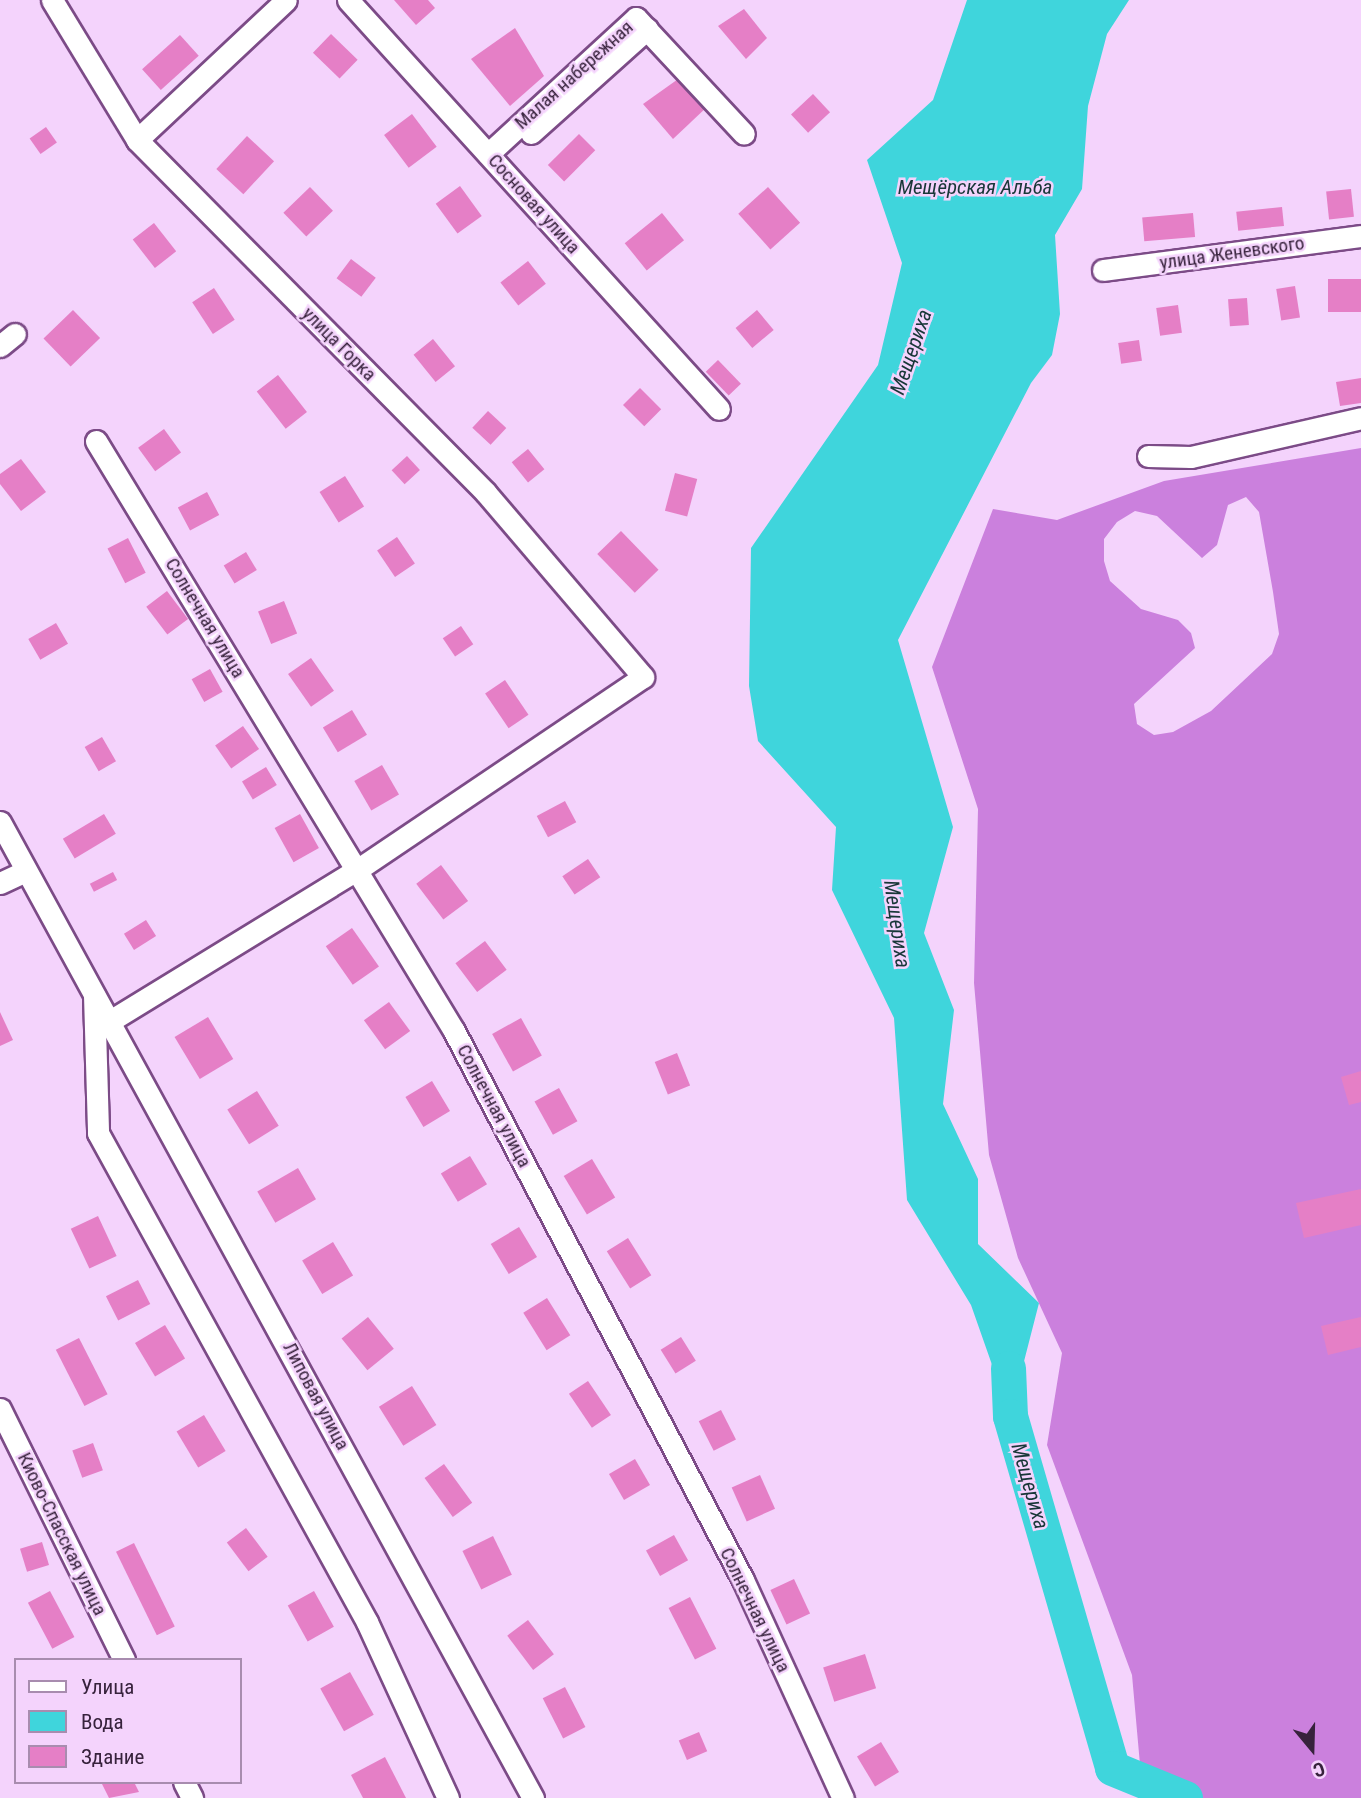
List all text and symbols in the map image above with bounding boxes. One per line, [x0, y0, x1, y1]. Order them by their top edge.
street label: Малая набережная [510, 16, 638, 134]
street label: Сосновая улица [483, 149, 585, 259]
water label: Мещёрская Альба [898, 174, 1052, 200]
street label: улица Женевского [1158, 232, 1306, 274]
street label: улица Горка [297, 302, 381, 386]
water label: Мещериха [885, 306, 937, 398]
street label: Солнечная улица [160, 554, 250, 682]
water label: Мещериха [878, 878, 916, 970]
street label: Солнечная улица [452, 1041, 536, 1171]
street label: Липовая улица [278, 1338, 354, 1454]
water label: Мещериха [1006, 1440, 1054, 1532]
street label: Киово-Спасская улица [13, 1449, 111, 1619]
street label: Солнечная улица [715, 1544, 795, 1676]
legend [14, 1658, 242, 1784]
text: Улица [81, 1675, 134, 1699]
text: Вода [81, 1710, 124, 1734]
north arrow [1277, 1714, 1347, 1784]
text: Здание [81, 1745, 144, 1769]
text: С [1310, 1757, 1328, 1782]

